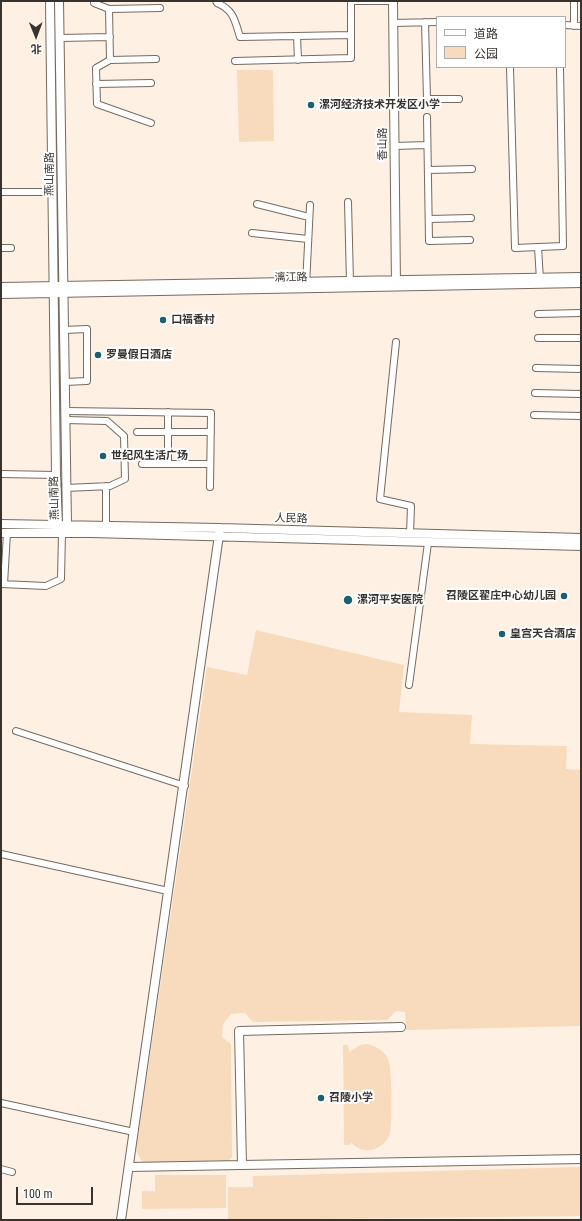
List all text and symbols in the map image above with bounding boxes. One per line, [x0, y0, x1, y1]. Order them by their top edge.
north arrow [16, 16, 56, 56]
legend [436, 16, 566, 68]
text: 道路 [474, 27, 498, 41]
text: 北 [31, 42, 42, 55]
text: 公园 [474, 47, 498, 61]
place label: 漯河经济技术开发区小学 [319, 98, 440, 112]
marker: 漯河经济技术开发区小学 [306, 100, 316, 110]
street label: 香山路 [376, 128, 390, 160]
street label: 燕山南路 [43, 152, 57, 196]
street label: 漓江路 [274, 271, 308, 285]
place label: 口福香村 [171, 313, 215, 327]
marker: 口福香村 [158, 315, 168, 325]
place label: 罗曼假日酒店 [106, 348, 172, 362]
marker: 罗曼假日酒店 [93, 350, 103, 360]
place label: 世纪风生活广场 [111, 449, 188, 463]
marker: 世纪风生活广场 [98, 451, 108, 461]
street label: 燕山南路 [48, 476, 62, 520]
street label: 人民路 [274, 512, 308, 526]
place label: 召陵区翟庄中心幼儿园 [446, 589, 556, 603]
marker: 召陵区翟庄中心幼儿园 [559, 591, 569, 601]
place label: 漯河平安医院 [357, 593, 423, 607]
marker: 漯河平安医院 [342, 594, 354, 606]
place label: 皇宫天合酒店 [510, 627, 576, 641]
marker: 皇宫天合酒店 [497, 629, 507, 639]
place label: 召陵小学 [329, 1091, 373, 1105]
marker: 召陵小学 [316, 1093, 326, 1103]
scale bar [18, 1179, 95, 1205]
text: 100 m [23, 1187, 53, 1201]

